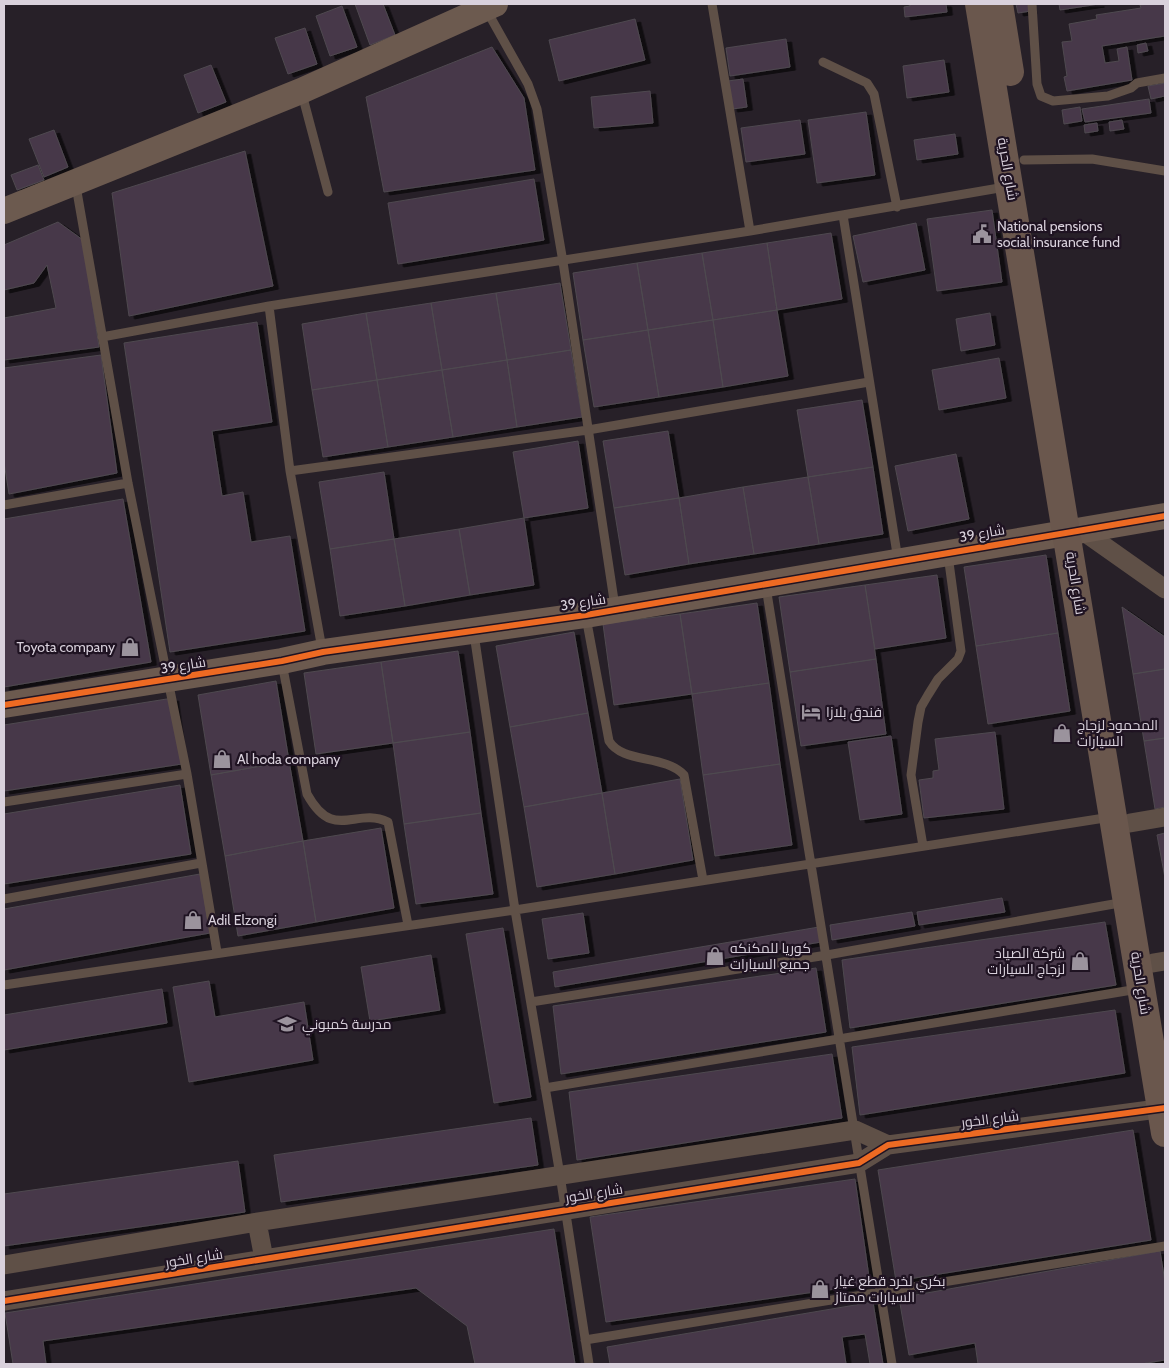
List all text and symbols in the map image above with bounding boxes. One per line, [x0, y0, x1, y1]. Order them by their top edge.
street label: شارع الحرية [994, 136, 1022, 202]
place label: National pensions social insurance fund [997, 217, 1120, 251]
public building icon: National pensions social insurance fund [971, 223, 993, 245]
street label: شارع 39 [958, 520, 1006, 546]
street label: شارع الحرية [1062, 550, 1090, 616]
street label: شارع 39 [559, 590, 607, 614]
shop icon: Toyota company [119, 636, 141, 658]
place label: Toyota company [17, 638, 115, 656]
street label: شارع 39 [159, 653, 207, 677]
hotel icon: فندق بلازا [800, 701, 822, 723]
place label: فندق بلازا [826, 703, 882, 721]
place label: المحمود لزجاج السيارات [1077, 716, 1158, 750]
shop icon: المحمود لزجاج السيارات [1051, 722, 1073, 744]
shop icon: Al hoda company [211, 748, 233, 770]
place label: Al hoda company [237, 750, 340, 768]
shop icon: Adil Elzongi [182, 909, 204, 931]
place label: Adil Elzongi [208, 911, 277, 929]
place label: كوريا للمكنكه جميع السيارات [730, 939, 811, 973]
place label: شركة الصياد لزجاج السيارات [987, 944, 1065, 978]
shop icon: كوريا للمكنكه جميع السيارات [704, 945, 726, 967]
shop icon: شركة الصياد لزجاج السيارات [1069, 950, 1091, 972]
street label: شارع الحرية [1127, 950, 1155, 1016]
school or university icon: مدرسة كمبوني [276, 1013, 298, 1035]
place label: مدرسة كمبوني [302, 1015, 392, 1036]
street label: شارع الخور [959, 1107, 1020, 1132]
street label: شارع الخور [563, 1180, 624, 1207]
street label: شارع الخور [163, 1245, 224, 1272]
place label: بكري لخرد قطع غيار السيارات ممتاز [834, 1272, 945, 1306]
shop icon: بكري لخرد قطع غيار السيارات ممتاز [809, 1278, 831, 1300]

